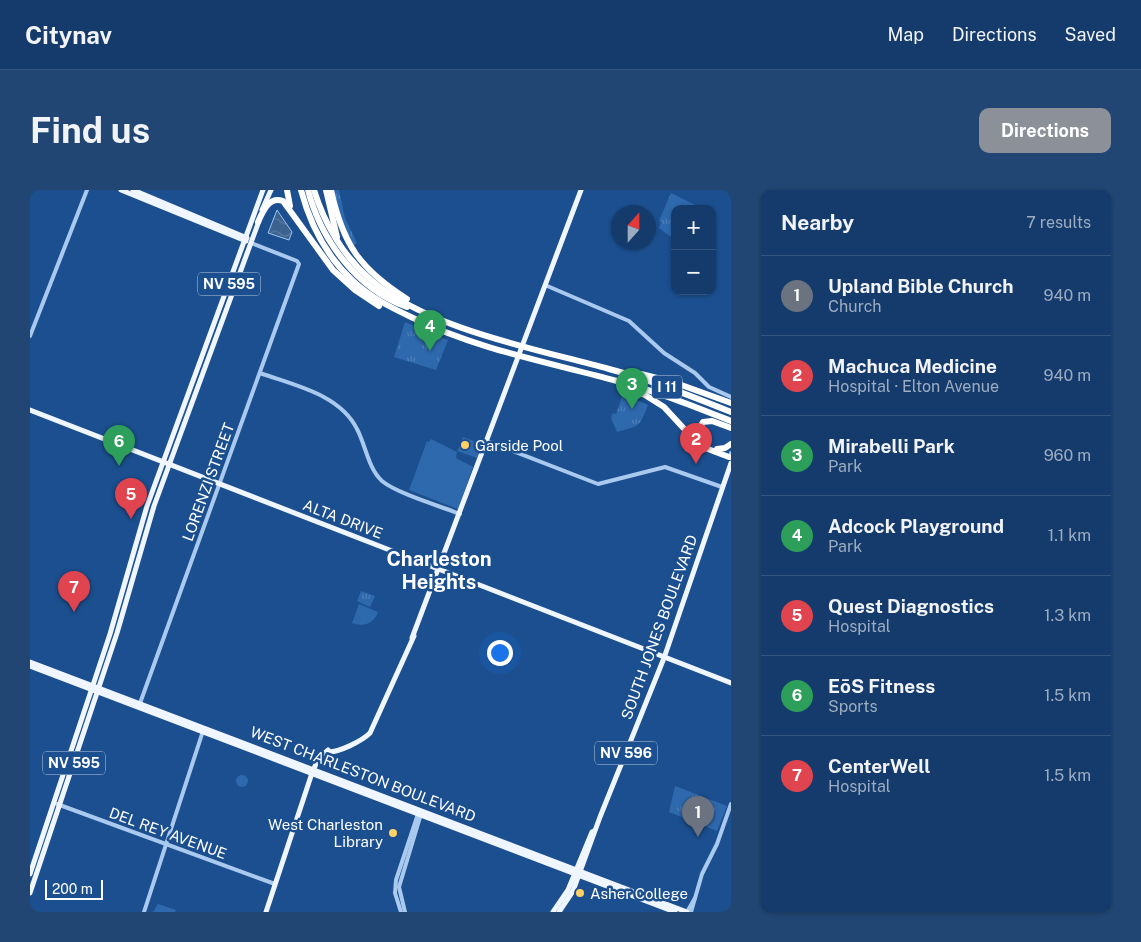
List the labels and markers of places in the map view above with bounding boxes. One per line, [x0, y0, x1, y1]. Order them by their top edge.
pin: 4 [414, 310, 446, 351]
pin: 3 [616, 368, 648, 409]
pin: 2 [680, 423, 712, 464]
pin: 6 [103, 425, 135, 466]
place label: Garside Pool [475, 437, 563, 454]
marker: Garside Pool [459, 439, 471, 451]
pin: 5 [115, 478, 147, 519]
pin: 7 [58, 571, 90, 612]
pin: 1 [682, 796, 714, 837]
place label: West Charleston Library [268, 816, 383, 850]
marker: West Charleston Library [387, 827, 399, 839]
place label: Asher College [590, 885, 688, 902]
marker: Asher College [574, 887, 586, 899]

